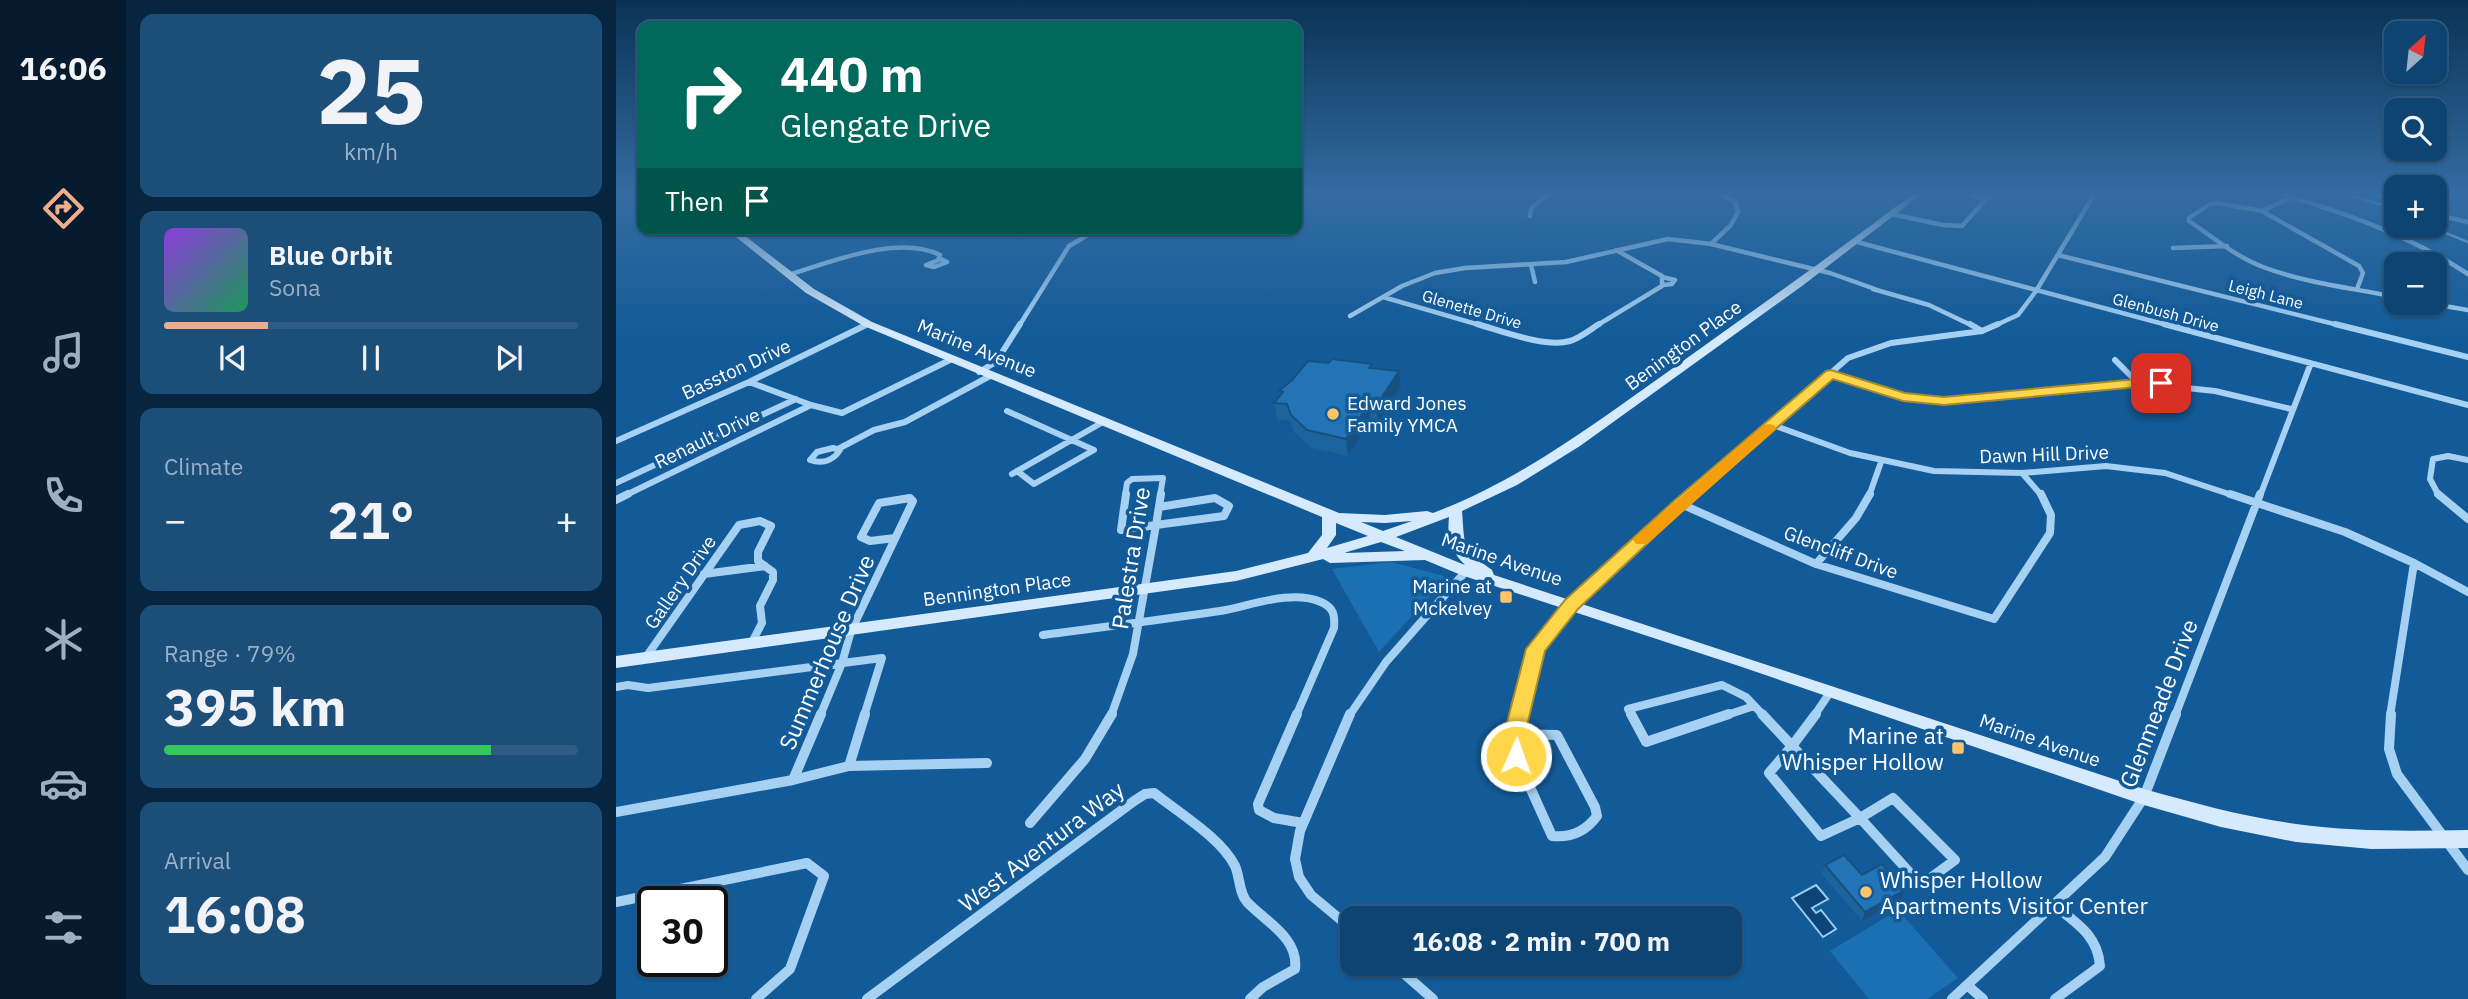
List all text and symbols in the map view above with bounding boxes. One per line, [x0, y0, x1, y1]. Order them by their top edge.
north arrow [2384, 21, 2446, 84]
map controls [2384, 21, 2447, 315]
text: 25 [316, 31, 426, 149]
text: 440 m [780, 42, 924, 105]
text: 16:06 [19, 47, 107, 89]
icon: right [665, 49, 756, 140]
button: search [2384, 98, 2447, 161]
text: Glengate Drive [780, 104, 991, 146]
text: km/h [344, 136, 398, 166]
button: + [2384, 175, 2447, 238]
icon: arrive [738, 182, 776, 220]
icon: directions [39, 184, 88, 233]
text: Then [665, 184, 724, 218]
text: Blue Orbit [269, 238, 393, 272]
button: − [2384, 252, 2447, 315]
text: Sona [269, 272, 321, 302]
street label: Leigh Lane [2227, 275, 2306, 313]
street label: Glenette Drive [1420, 285, 1524, 333]
street label: Glenbush Drive [2111, 288, 2222, 336]
street label: Benington Place [1620, 295, 1746, 395]
street label: Marine Avenue [914, 313, 1040, 383]
icon: music [39, 328, 88, 377]
street label: Basston Drive [678, 333, 794, 405]
icon: previous [214, 339, 252, 377]
icon: pause [352, 339, 390, 377]
icon: next [490, 339, 528, 377]
pin [2131, 353, 2191, 413]
icon: arrive [2142, 364, 2180, 402]
place label: Edward Jones Family YMCA [1347, 391, 1467, 437]
street label: Renault Drive [650, 402, 764, 474]
marker: Edward Jones Family YMCA [1325, 406, 1341, 422]
street label: Dawn Hill Drive [1979, 440, 2109, 468]
text: Climate [164, 451, 243, 481]
icon: phone [39, 471, 88, 520]
street label: Palestra Drive [1104, 485, 1156, 631]
text: 21° [328, 486, 414, 553]
text: − [164, 495, 187, 544]
text: + [555, 495, 578, 544]
street label: Glencliff Drive [1781, 520, 1901, 584]
street label: Marine Avenue [1438, 527, 1566, 591]
street label: Gallery Drive [639, 530, 721, 634]
street label: Summerhouse Drive [771, 550, 881, 754]
street label: Bennington Place [921, 567, 1073, 611]
place label: Marine at Mckelvey [1412, 574, 1493, 620]
marker: Marine at Mckelvey [1498, 589, 1514, 605]
icon: climate [39, 615, 88, 664]
street label: Glenmeade Drive [2112, 615, 2204, 791]
text: Range · 79% [164, 638, 296, 668]
text: 395 km [164, 673, 346, 740]
street label: Marine Avenue [1976, 708, 2104, 772]
position arrow [1479, 719, 1553, 793]
place label: Marine at Whisper Hollow [1782, 720, 1944, 776]
marker: Marine at Whisper Hollow [1950, 740, 1966, 756]
icon: car [39, 759, 88, 808]
street label: West Aventura Way [952, 774, 1130, 918]
text: Arrival [164, 845, 231, 875]
place label: Whisper Hollow Apartments Visitor Center [1880, 864, 2148, 920]
text: 16:08 [164, 880, 306, 947]
marker: Whisper Hollow Apartments Visitor Center [1858, 884, 1874, 900]
speed limit sign: 30 [637, 886, 728, 977]
icon: filters [39, 903, 88, 952]
text: 16:08 · 2 min · 700 m [1412, 924, 1670, 958]

